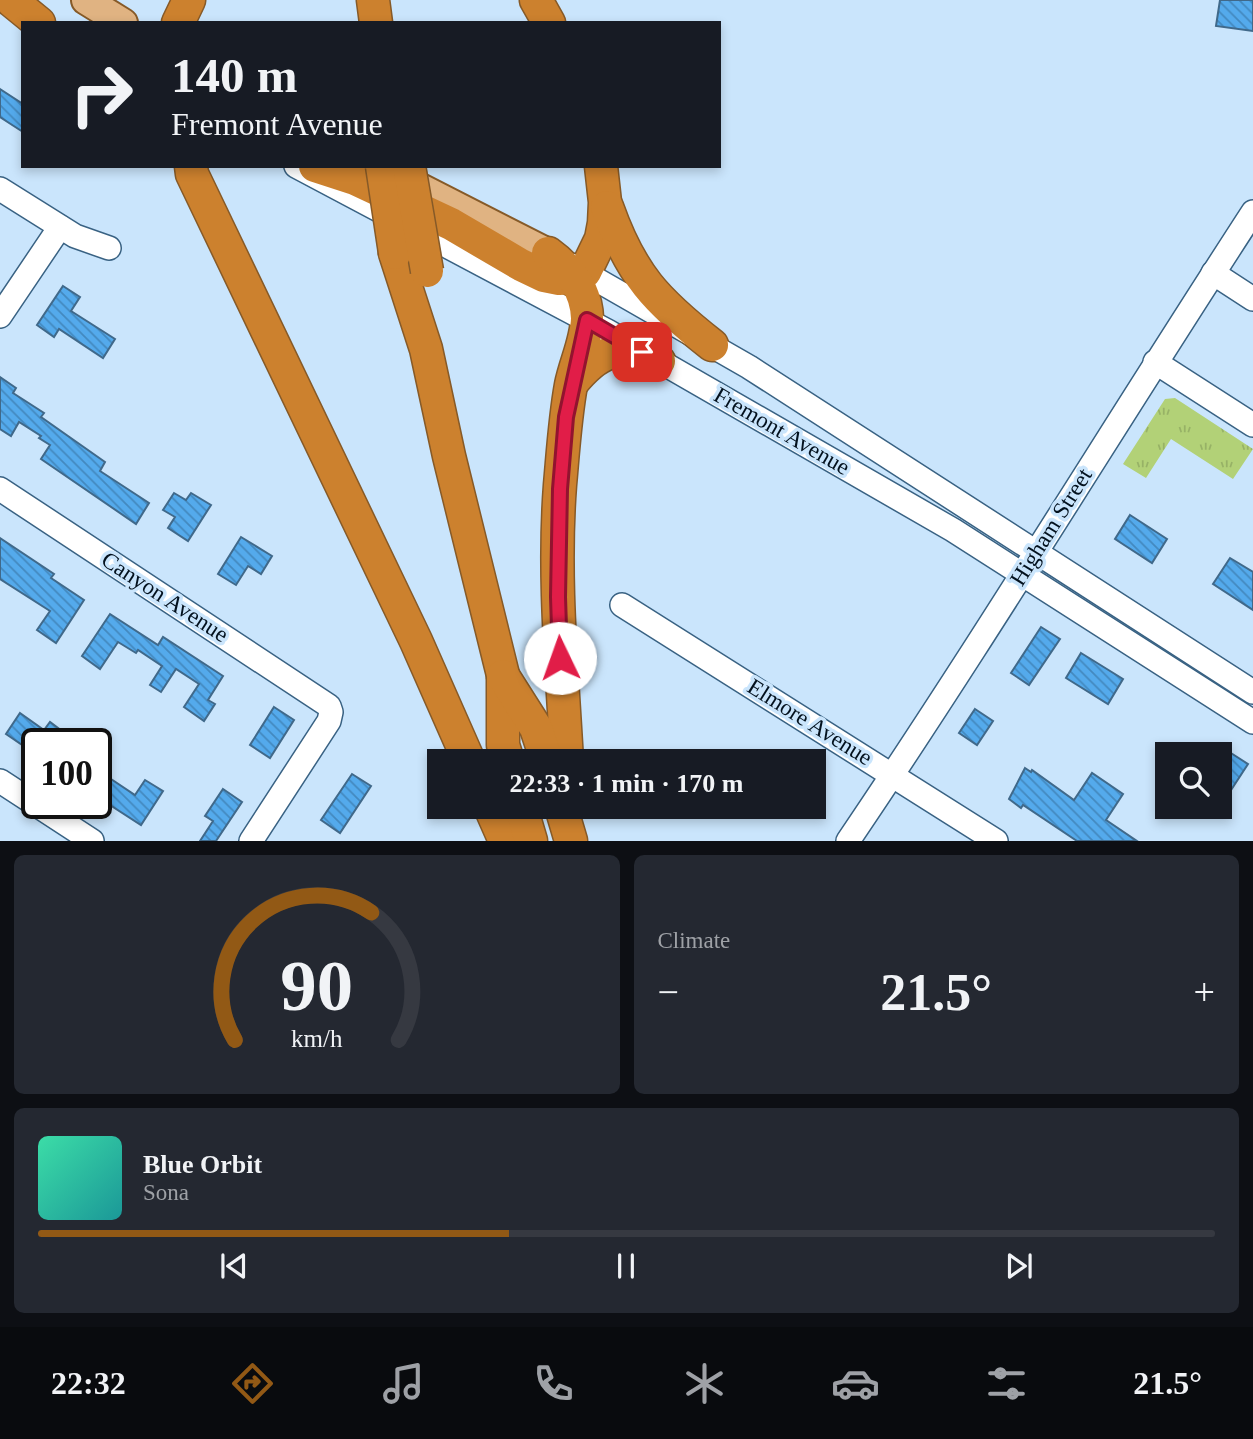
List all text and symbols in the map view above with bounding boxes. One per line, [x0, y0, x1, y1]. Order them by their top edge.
text: 140 m [171, 48, 298, 103]
icon: right [56, 49, 147, 140]
text: Fremont Avenue [171, 106, 383, 142]
pin [612, 322, 672, 382]
icon: arrive [623, 333, 661, 371]
street label: Fremont Avenue [710, 382, 854, 480]
street label: Higham Street [1005, 463, 1097, 590]
street label: Canyon Avenue [97, 547, 233, 647]
position arrow [523, 621, 597, 695]
street label: Elmore Avenue [743, 674, 877, 770]
speed limit sign: 100 [21, 728, 112, 819]
map controls [1155, 742, 1232, 819]
button: search [1155, 742, 1232, 819]
text: 22:33 · 1 min · 170 m [510, 769, 744, 798]
text: Climate [658, 928, 730, 953]
text: 90 [280, 946, 353, 1027]
text: 21.5° [880, 964, 992, 1021]
text: − [658, 971, 679, 1013]
text: + [1194, 971, 1215, 1013]
text: km/h [291, 1025, 343, 1052]
text: Blue Orbit [143, 1150, 262, 1179]
text: Sona [143, 1180, 189, 1205]
icon: previous [215, 1247, 253, 1285]
icon: pause [607, 1247, 645, 1285]
icon: next [1000, 1247, 1038, 1285]
icon: directions [228, 1359, 277, 1408]
icon: music [379, 1359, 428, 1408]
icon: phone [529, 1359, 578, 1408]
icon: climate [680, 1359, 729, 1408]
icon: car [831, 1359, 880, 1408]
icon: filters [982, 1359, 1031, 1408]
text: 22:32 [51, 1365, 126, 1401]
text: 21.5° [1133, 1365, 1202, 1401]

